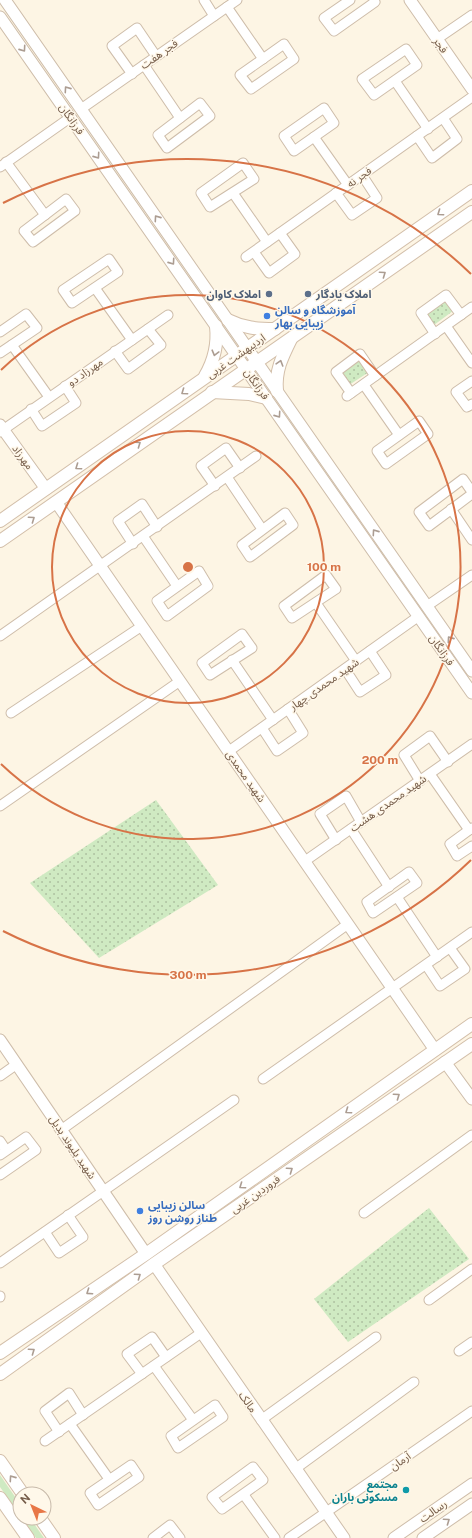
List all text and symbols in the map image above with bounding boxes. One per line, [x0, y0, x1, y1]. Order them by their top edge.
street label: فجر [430, 34, 451, 56]
street label: فجر هفت [138, 37, 181, 72]
one-way arrow [18, 45, 25, 52]
one-way arrow [64, 86, 72, 93]
street label: فرزانگان [56, 101, 87, 137]
one-way arrow [92, 151, 99, 158]
street label: فجر نه [344, 164, 374, 191]
one-way arrow [437, 208, 444, 216]
one-way arrow [155, 216, 162, 223]
one-way arrow [167, 258, 175, 265]
one-way arrow [379, 271, 386, 279]
place label: املاک کاوان [207, 288, 261, 301]
place label: املاک یادگار [315, 288, 372, 301]
marker: املاک کاوان [264, 289, 274, 299]
marker: املاک یادگار [303, 289, 313, 299]
place label: آموزشگاه و سالن زیبایی بهار [274, 304, 356, 330]
marker: آموزشگاه و سالن زیبایی بهار [262, 311, 272, 321]
street label: اردیبهشت غربی [204, 331, 268, 382]
one-way arrow [211, 349, 220, 356]
street label: مهرزاد دو [65, 355, 106, 389]
one-way arrow [275, 360, 284, 367]
street label: فرزانگان [241, 366, 272, 402]
one-way arrow [182, 387, 189, 394]
one-way arrow [273, 411, 281, 418]
one-way arrow [134, 441, 141, 449]
street label: مهرزاد [9, 442, 36, 472]
one-way arrow [75, 462, 82, 470]
one-way arrow [28, 516, 35, 524]
one-way arrow [372, 529, 380, 536]
centre of rings [181, 560, 195, 574]
text: 100 m [307, 560, 341, 574]
street label: فرزانگان [426, 632, 457, 668]
one-way arrow [448, 636, 455, 643]
street label: شهید محمدی چهار [286, 655, 363, 715]
street label: شهید محمدی [223, 748, 268, 805]
text: 200 m [362, 753, 398, 767]
street label: شهید محمدی هشت [347, 772, 429, 835]
text: 300 m [170, 968, 207, 982]
one-way arrow [393, 1093, 400, 1101]
one-way arrow [346, 1106, 353, 1113]
street label: شهید بلیوند بدیل [46, 1113, 99, 1182]
one-way arrow [286, 1168, 293, 1175]
street label: فروردین غربی [228, 1172, 283, 1216]
one-way arrow [239, 1181, 246, 1189]
place label: سالن زیبایی طناز روشن روز [147, 1199, 217, 1225]
marker: سالن زیبایی طناز روشن روز [135, 1206, 145, 1216]
one-way arrow [133, 1274, 140, 1281]
one-way arrow [87, 1287, 94, 1294]
one-way arrow [27, 1349, 34, 1356]
street label: مالک [237, 1389, 260, 1415]
street label: آرمان [387, 1449, 414, 1473]
one-way arrow [10, 1475, 17, 1482]
place label: مجتمع مسکونی باران [332, 1478, 398, 1504]
marker: مجتمع مسکونی باران [401, 1485, 411, 1495]
north arrow [12, 1486, 52, 1526]
text: N [18, 1491, 32, 1506]
street label: رسالت [417, 1497, 449, 1525]
one-way arrow [443, 1519, 450, 1526]

